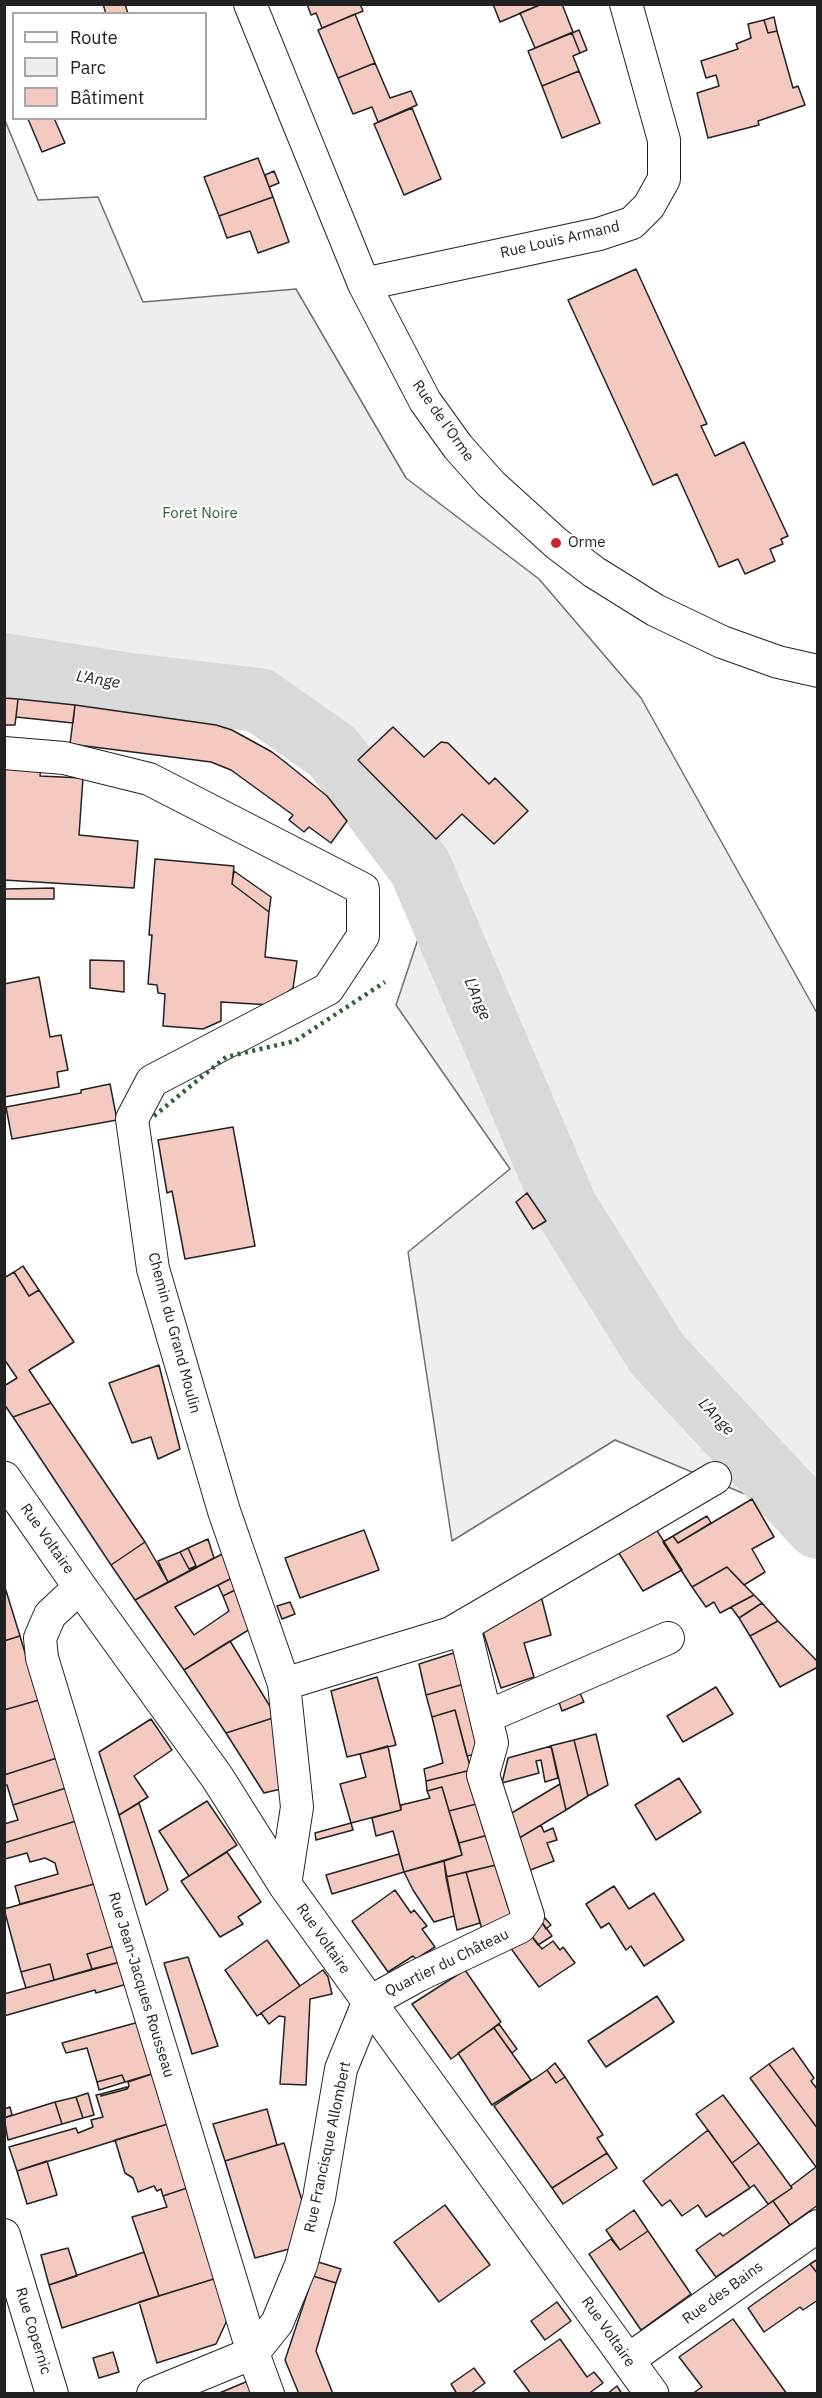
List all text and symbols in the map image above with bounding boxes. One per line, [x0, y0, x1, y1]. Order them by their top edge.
legend [12, 12, 207, 120]
text: Route [70, 26, 118, 49]
text: Parc [70, 56, 106, 79]
text: Bâtiment [70, 86, 144, 109]
street label: Rue Louis Armand [498, 217, 622, 263]
street label: Rue de l'Orme [408, 377, 478, 465]
park label: Foret Noire [162, 505, 238, 523]
place label: Orme [568, 534, 605, 552]
marker: Orme [549, 536, 563, 550]
water label: L'Ange [75, 667, 121, 693]
water label: L'Ange [460, 975, 494, 1023]
street label: Chemin du Grand Moulin [144, 1251, 204, 1415]
water label: L'Ange [694, 1394, 738, 1440]
street label: Rue Voltaire [16, 1500, 78, 1578]
street label: Rue Jean-Jacques Rousseau [104, 1890, 178, 2080]
street label: Rue Voltaire [292, 1900, 354, 1978]
street label: Quartier du Château [382, 1925, 512, 2001]
street label: Rue Francisque Allombert [301, 2060, 355, 2234]
street label: Rue des Bains [679, 2258, 767, 2328]
street label: Rue Copernic [11, 2285, 55, 2377]
street label: Rue Voltaire [577, 2293, 639, 2371]

